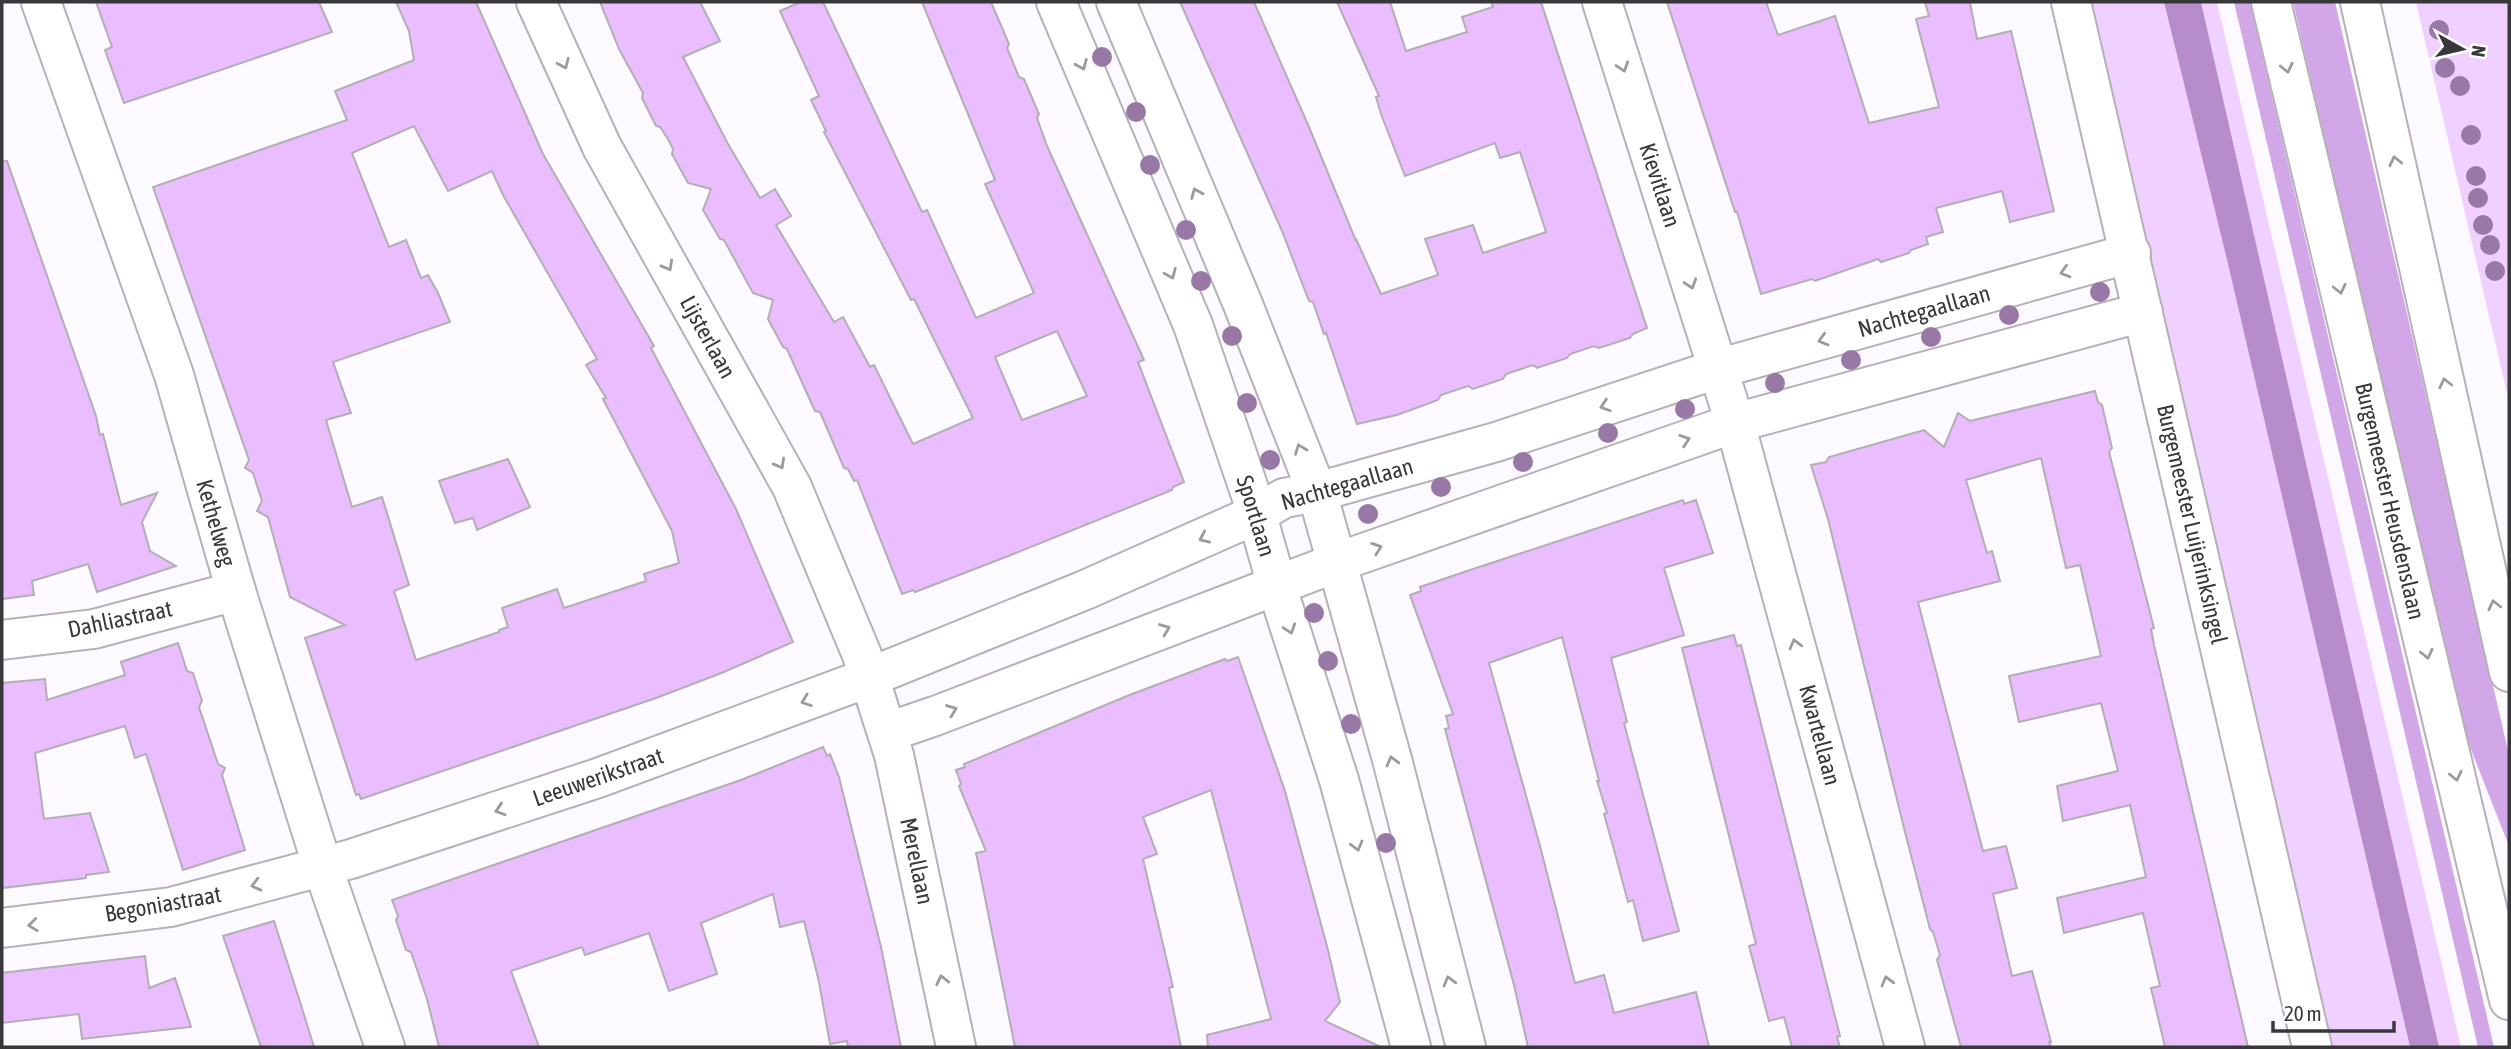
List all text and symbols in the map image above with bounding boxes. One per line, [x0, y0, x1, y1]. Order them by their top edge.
north arrow [2427, 14, 2497, 84]
text: N [2467, 44, 2491, 58]
one-way arrow [556, 57, 570, 69]
one-way arrow [1074, 57, 1088, 70]
one-way arrow [1615, 60, 1629, 73]
one-way arrow [2279, 62, 2293, 74]
street label: Kievitlaan [1634, 140, 1686, 230]
one-way arrow [2389, 155, 2404, 167]
one-way arrow [1190, 187, 1204, 200]
one-way arrow [660, 259, 673, 271]
one-way arrow [2059, 264, 2071, 278]
one-way arrow [1163, 267, 1177, 279]
one-way arrow [1683, 277, 1698, 289]
street label: Nachtegaallaan [1855, 280, 1993, 342]
one-way arrow [2332, 283, 2346, 295]
street label: Lijsterlaan [675, 291, 741, 383]
one-way arrow [1817, 331, 1829, 346]
one-way arrow [2439, 377, 2453, 389]
street label: Burgemeester Heusdenslaan [2350, 380, 2430, 622]
one-way arrow [1599, 398, 1612, 412]
street label: Burgemeester Luijerinksingel [2152, 402, 2232, 646]
one-way arrow [1678, 435, 1690, 449]
one-way arrow [1294, 444, 1308, 456]
street label: Nachtegaallaan [1278, 453, 1416, 515]
one-way arrow [772, 457, 785, 470]
street label: Sportlaan [1231, 472, 1281, 560]
street label: Kethelweg [191, 477, 241, 570]
one-way arrow [1199, 530, 1211, 544]
one-way arrow [1371, 542, 1383, 556]
street label: Dahliastraat [66, 595, 174, 643]
one-way arrow [2488, 599, 2503, 611]
one-way arrow [1282, 622, 1296, 634]
one-way arrow [1158, 623, 1170, 637]
one-way arrow [1789, 638, 1803, 650]
one-way arrow [2419, 648, 2433, 660]
street label: Kwartellaan [1794, 682, 1846, 788]
one-way arrow [801, 693, 813, 707]
one-way arrow [945, 704, 957, 718]
street label: Leeuwerikstraat [529, 743, 667, 811]
one-way arrow [1386, 755, 1400, 767]
one-way arrow [2448, 770, 2462, 782]
one-way arrow [494, 802, 506, 817]
street label: Merellaan [895, 815, 939, 907]
one-way arrow [1348, 840, 1363, 852]
one-way arrow [251, 877, 263, 891]
street label: Begoniastraat [103, 881, 223, 927]
one-way arrow [27, 917, 39, 932]
one-way arrow [935, 974, 950, 986]
one-way arrow [1443, 975, 1457, 987]
one-way arrow [1881, 976, 1895, 988]
scale bar [2273, 990, 2394, 1034]
text: 20 m [2284, 1001, 2322, 1025]

